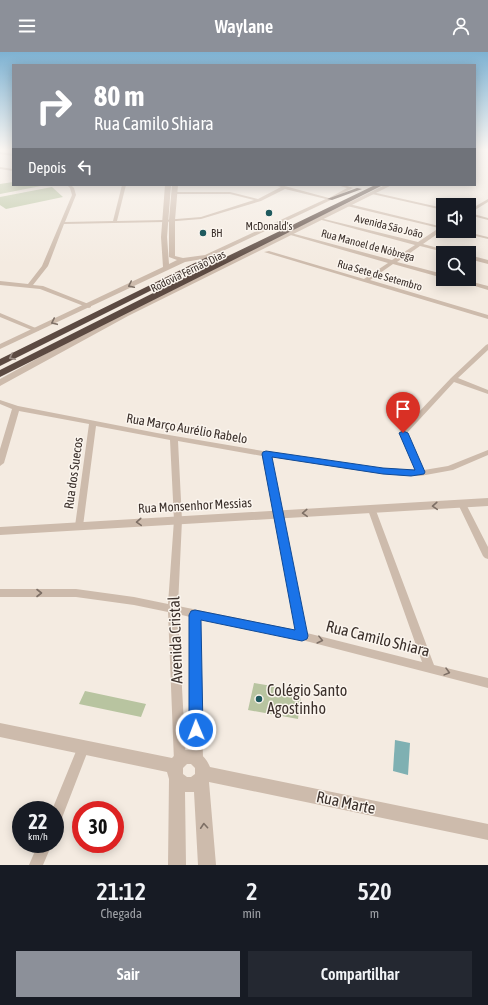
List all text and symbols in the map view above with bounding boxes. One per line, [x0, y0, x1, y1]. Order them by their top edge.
icon: menu [16, 15, 38, 37]
icon: person [450, 15, 472, 37]
text: Waylane [215, 16, 273, 37]
icon: right [28, 80, 80, 132]
text: 80 m [94, 80, 144, 112]
text: Rua Camilo Shiara [94, 113, 214, 134]
icon: left [74, 156, 96, 178]
text: Depois [28, 159, 66, 176]
map controls [436, 198, 476, 286]
button: sound [436, 198, 476, 238]
marker: McDonald's [264, 208, 274, 218]
street label: Avenida São João [354, 212, 424, 240]
place label: McDonald's [246, 220, 293, 232]
place label: BH [211, 227, 223, 239]
street label: Rua Manoel de Nóbrega [320, 227, 416, 263]
marker: BH [198, 228, 208, 238]
button: search [436, 246, 476, 286]
street label: Rodovia Fernão Dias [149, 248, 228, 294]
street label: Rua Sete de Setembro [336, 257, 424, 293]
one-way arrow [128, 280, 135, 288]
one-way arrow [51, 317, 58, 325]
one-way arrow [9, 352, 17, 360]
pin [386, 392, 420, 433]
icon: arrive [392, 398, 414, 420]
street label: Rua Março Aurélio Rabelo [125, 410, 249, 447]
street label: Rua dos Suecos [61, 436, 86, 510]
street label: Rua Monsenhor Messias [138, 495, 253, 516]
one-way arrow [432, 501, 438, 510]
one-way arrow [302, 509, 308, 518]
one-way arrow [136, 518, 142, 527]
one-way arrow [36, 589, 42, 597]
street label: Avenida Cristal [164, 595, 186, 684]
street label: Rua Camilo Shiara [324, 616, 432, 660]
one-way arrow [317, 636, 324, 644]
one-way arrow [443, 667, 450, 676]
place label: Colégio Santo Agostinho [267, 681, 347, 718]
marker: Colégio Santo Agostinho [254, 694, 264, 704]
position arrow [175, 709, 217, 751]
street label: Rua Marte [315, 787, 377, 817]
speed limit sign: 30 [72, 801, 124, 853]
text: 22 [29, 810, 47, 833]
one-way arrow [200, 823, 209, 829]
text: km/h [28, 831, 48, 842]
text: 21:12 [97, 878, 146, 905]
text: 2 [246, 878, 257, 905]
text: 520 [358, 878, 391, 905]
text: Chegada [100, 906, 142, 921]
text: min [242, 906, 261, 921]
text: m [370, 906, 379, 921]
button: Sair [16, 951, 240, 997]
button: Compartilhar [248, 951, 472, 997]

